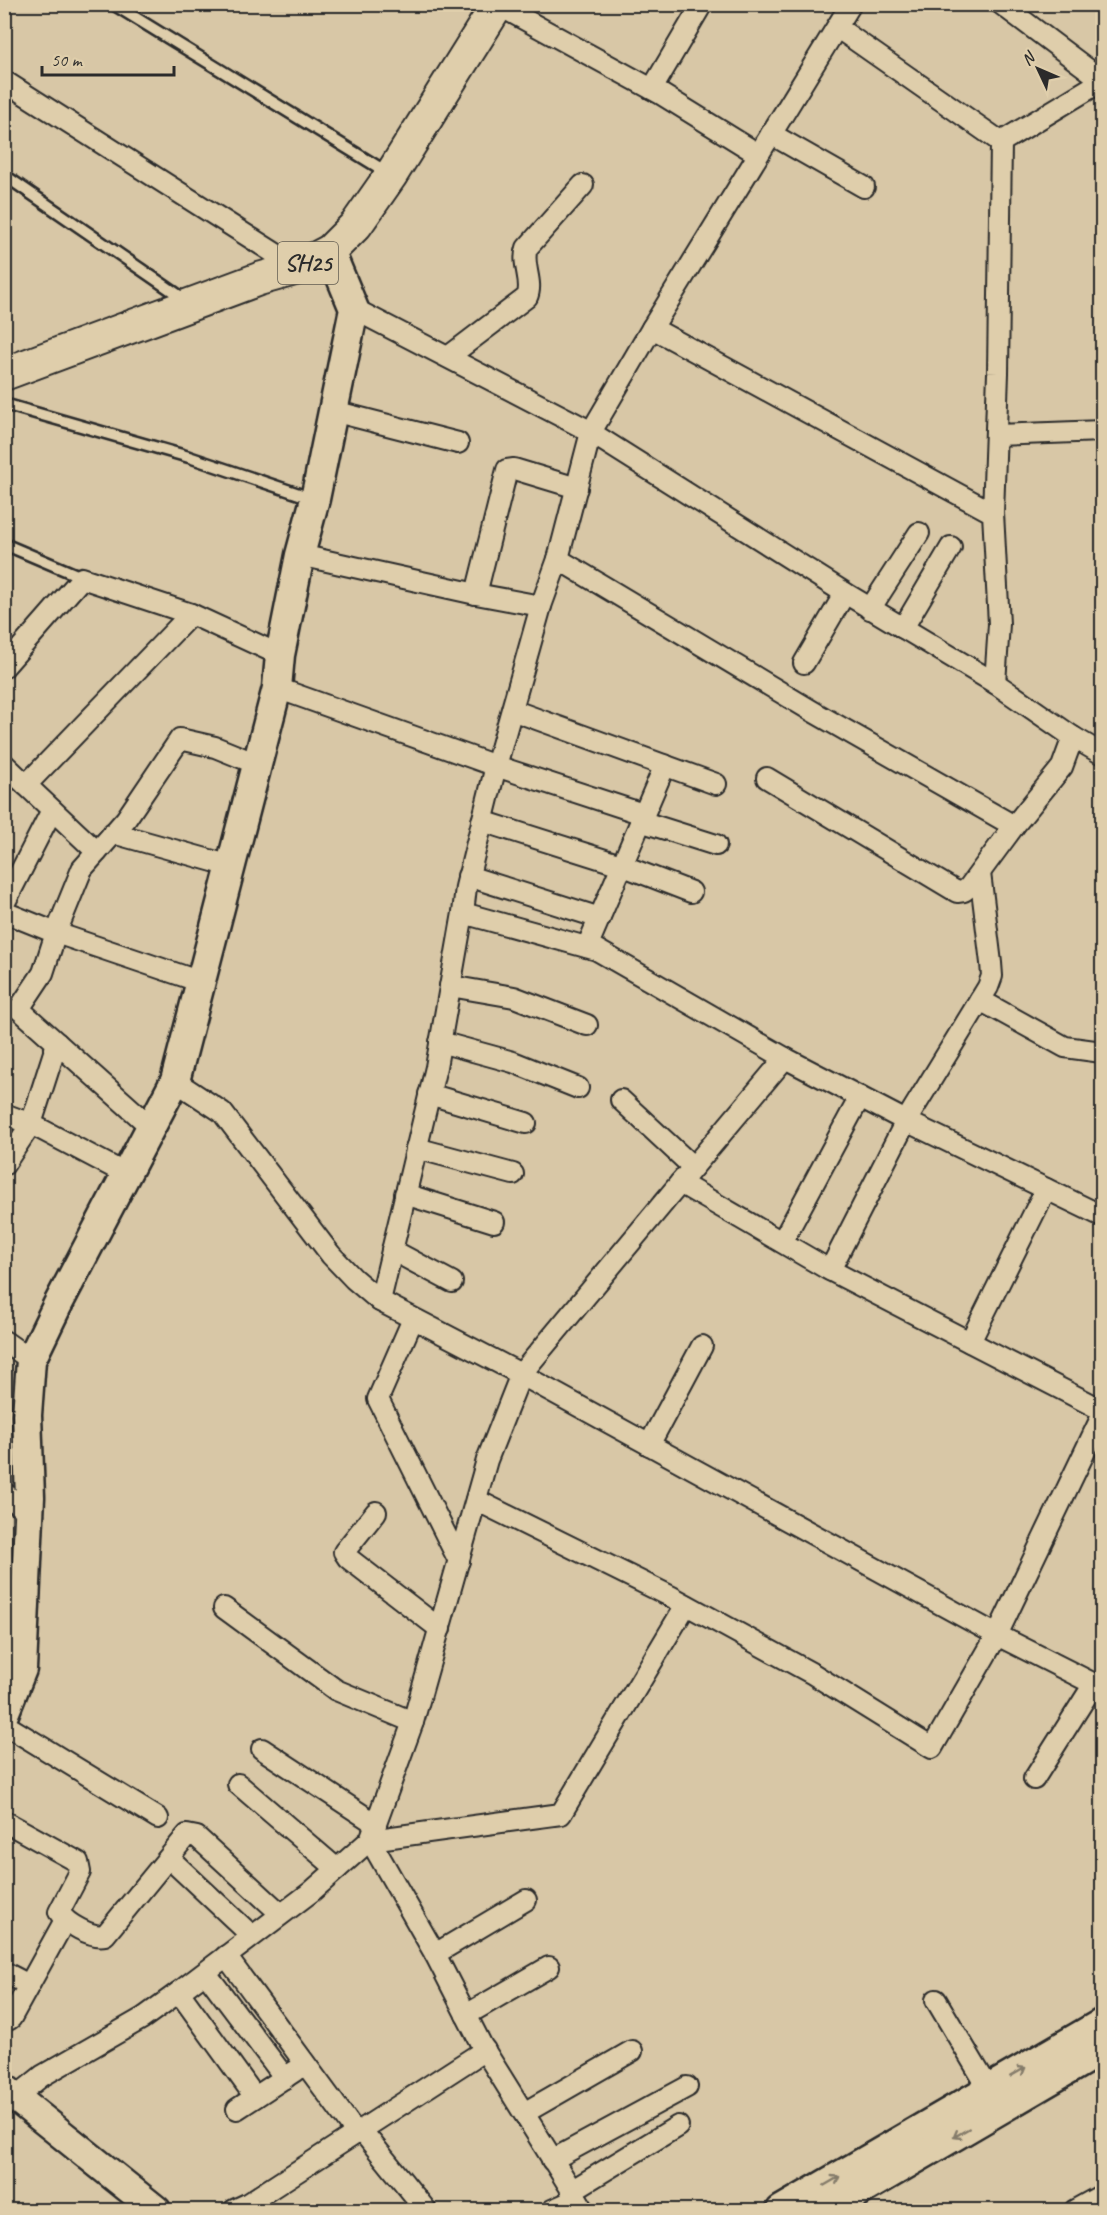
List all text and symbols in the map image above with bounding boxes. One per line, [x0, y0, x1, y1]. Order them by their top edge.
scale bar [42, 39, 174, 77]
north arrow [1008, 39, 1068, 99]
text: N [1017, 47, 1041, 70]
text: 50 m [51, 49, 84, 71]
road number: SH25 [278, 242, 338, 284]
one-way arrow [1009, 2066, 1026, 2078]
one-way arrow [953, 2127, 970, 2139]
one-way arrow [823, 2175, 840, 2187]

